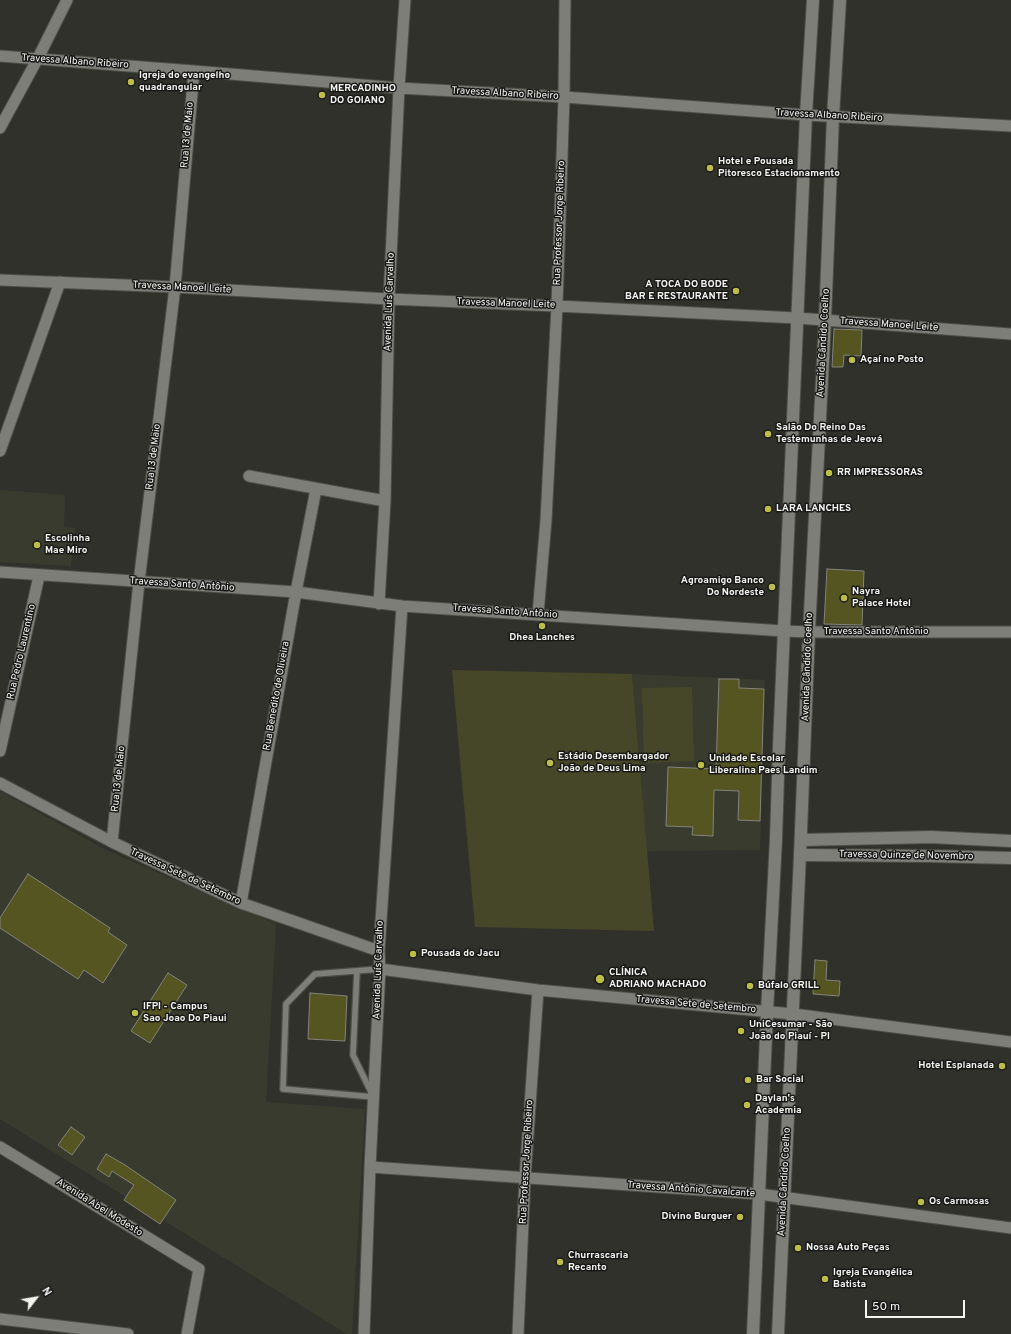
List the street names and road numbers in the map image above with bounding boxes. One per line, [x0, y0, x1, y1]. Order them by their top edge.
street label: Travessa Albano Ribeiro [21, 52, 129, 72]
street label: Travessa Albano Ribeiro [451, 85, 559, 103]
street label: Rua 13 de Maio [179, 101, 197, 169]
street label: Travessa Albano Ribeiro [775, 107, 883, 125]
street label: Rua Professor Jorge Ribeiro [552, 160, 568, 286]
street label: Avenida Luís Carvalho [382, 252, 398, 352]
street label: Travessa Manoel Leite [132, 279, 232, 297]
street label: Avenida Cândido Coelho [815, 288, 833, 398]
street label: Travessa Manoel Leite [456, 296, 556, 312]
street label: Travessa Manoel Leite [839, 316, 939, 334]
street label: Rua 13 de Maio [144, 423, 164, 491]
street label: Travessa Santo Antônio [129, 575, 235, 595]
street label: Travessa Santo Antônio [452, 602, 558, 622]
street label: Rua Pedro Laurentino [5, 603, 39, 701]
street label: Avenida Cândido Coelho [800, 612, 816, 722]
street label: Travessa Santo Antônio [824, 626, 928, 638]
street label: Rua Benedito de Oliveira [261, 640, 293, 752]
street label: Rua 13 de Maio [110, 745, 128, 813]
street label: Travessa Sete de Setembro [128, 846, 242, 908]
street label: Travessa Quinze de Novembro [839, 849, 973, 863]
street label: Avenida Luís Carvalho [371, 920, 387, 1020]
street label: Travessa Sete de Setembro [635, 994, 757, 1016]
street label: Rua Professor Jorge Ribeiro [518, 1099, 536, 1225]
street label: Avenida Cândido Coelho [776, 1127, 794, 1237]
street label: Avenida Abel Modesto [54, 1176, 144, 1240]
street label: Travessa Antônio Cavalcante [627, 1180, 755, 1200]

